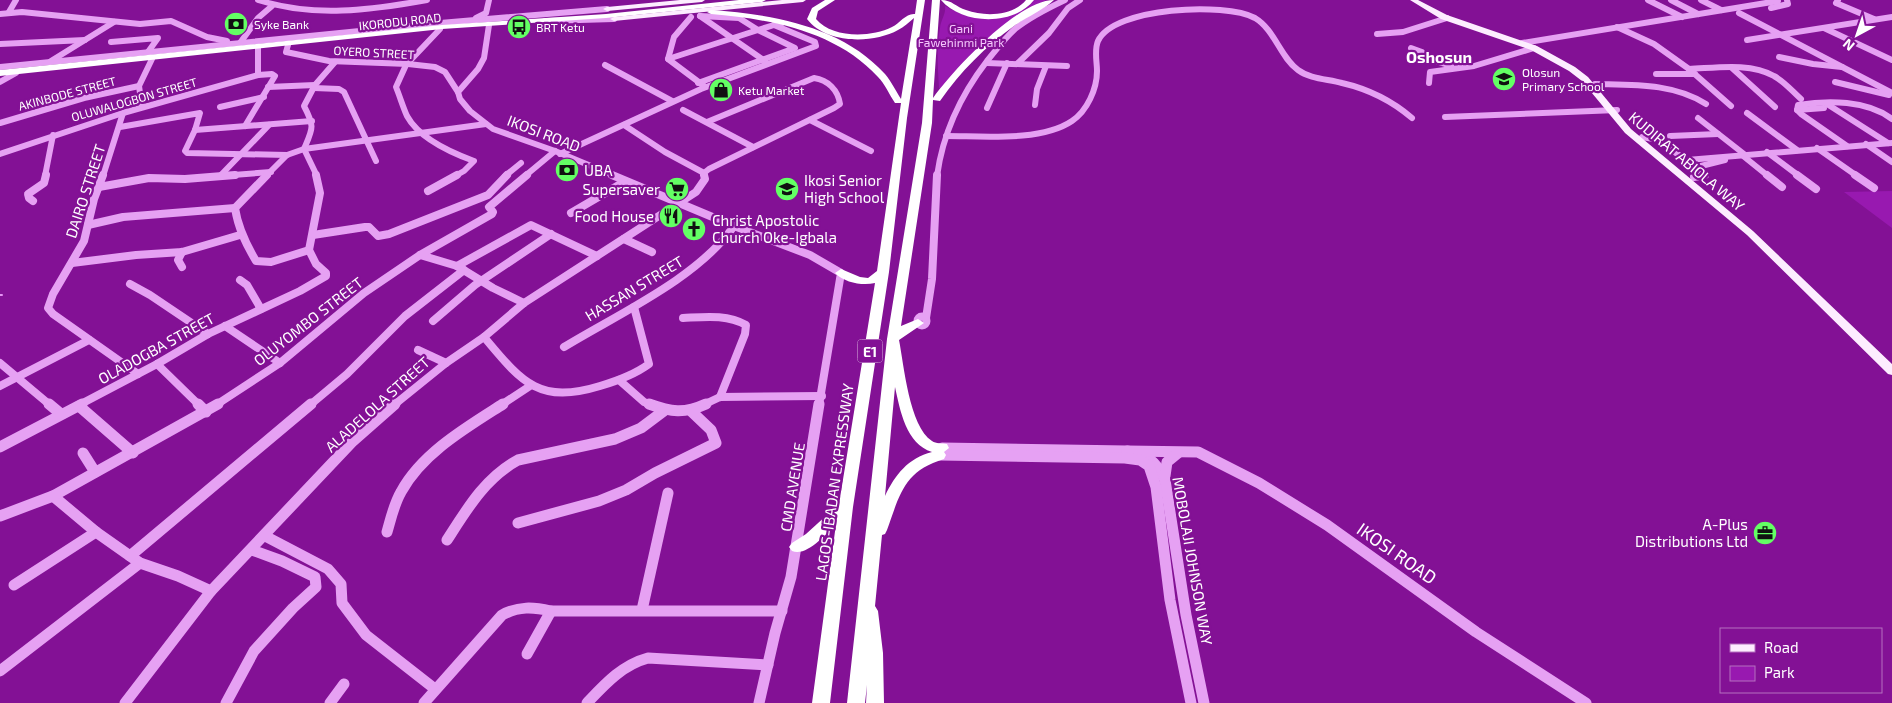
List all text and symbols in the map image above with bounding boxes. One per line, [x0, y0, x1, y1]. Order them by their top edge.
street label: IKORODU ROAD [358, 10, 442, 32]
north arrow [1832, 10, 1882, 60]
bank icon: Syke Bank [223, 11, 249, 37]
bus stop icon: BRT Ketu [506, 14, 532, 40]
place label: Syke Bank [254, 17, 309, 31]
place label: BRT Ketu [536, 20, 585, 34]
park label: Gani Fawehinmi Park [918, 21, 1004, 49]
text: N [1839, 36, 1858, 55]
street label: OYERO STREET [333, 43, 415, 61]
district label: Oshosun [1406, 47, 1472, 66]
place label: Olosun Primary School [1522, 65, 1605, 93]
school or university icon: Olosun Primary School [1491, 66, 1517, 92]
street label: AKINBODE STREET [17, 73, 117, 113]
street label: OLUWALOGBON STREET [69, 74, 199, 124]
shop icon: Ketu Market [708, 77, 734, 103]
place label: Ketu Market [738, 83, 805, 97]
street label: KUDIRAT ABIOLA WAY [1626, 107, 1749, 215]
street label: IKOSI ROAD [505, 111, 583, 155]
street label: DAIRO STREET [61, 141, 109, 240]
bank icon: UBA [554, 157, 580, 183]
place label: UBA [584, 161, 613, 179]
place label: Ikosi Senior High School [804, 171, 885, 206]
supermarket icon: Supersaver [664, 176, 690, 202]
school or university icon: Ikosi Senior High School [774, 176, 800, 202]
place label: Supersaver [582, 180, 660, 198]
restaurant icon: Food House [658, 203, 684, 229]
place label: Food House [574, 207, 654, 225]
place label: Christ Apostolic Church Oke-Igbala [712, 211, 837, 246]
church icon: Christ Apostolic Church Oke-Igbala [681, 216, 707, 242]
street label: HASSAN STREET [582, 251, 687, 324]
street label: OLUYOMBO STREET [250, 273, 366, 369]
street label: OLADOGBA STREET [95, 308, 217, 387]
road number: E1 [858, 340, 882, 362]
street label: ALADELOLA STREET [321, 352, 433, 456]
street label: LAGOS-IBADAN EXPRESSWAY [811, 382, 857, 582]
street label: CMD AVENUE [776, 441, 808, 533]
street label: MOBOLAJI JOHNSON WAY [1169, 476, 1217, 647]
place label: A-Plus Distributions Ltd [1635, 515, 1748, 550]
street label: IKOSI ROAD [1353, 518, 1441, 588]
office icon: A-Plus Distributions Ltd [1752, 520, 1778, 546]
legend [1720, 628, 1882, 693]
text: Road [1764, 638, 1799, 656]
text: Park [1764, 663, 1795, 681]

